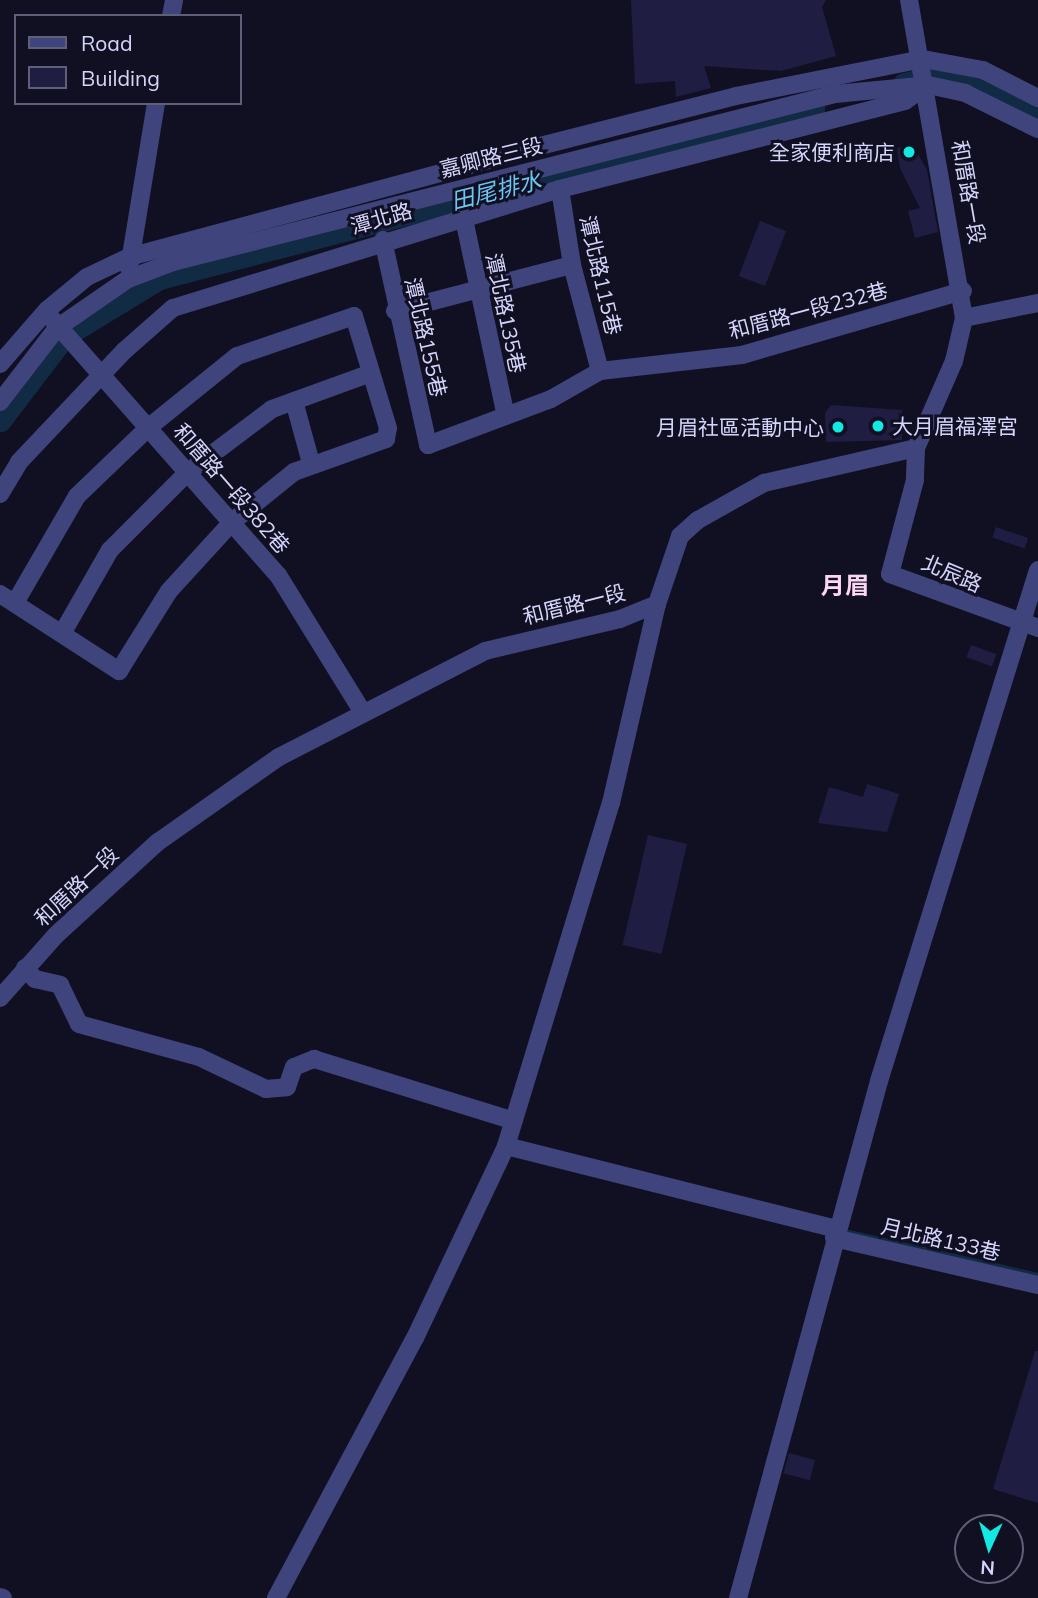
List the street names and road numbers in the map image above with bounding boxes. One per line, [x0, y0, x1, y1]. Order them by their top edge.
street label: 嘉卿路三段 [437, 132, 545, 182]
street label: 和厝路一段 [947, 138, 991, 246]
street label: 潭北路 [347, 197, 415, 239]
street label: 潭北路115巷 [575, 213, 627, 337]
street label: 潭北路135巷 [481, 251, 531, 375]
street label: 潭北路155巷 [400, 275, 452, 399]
street label: 和厝路一段232巷 [726, 277, 890, 343]
street label: 和厝路一段382巷 [169, 418, 295, 558]
street label: 北辰路 [918, 549, 986, 597]
street label: 和厝路一段 [520, 579, 628, 629]
street label: 和厝路一段 [29, 841, 123, 931]
street label: 月北路133巷 [879, 1213, 1003, 1265]

